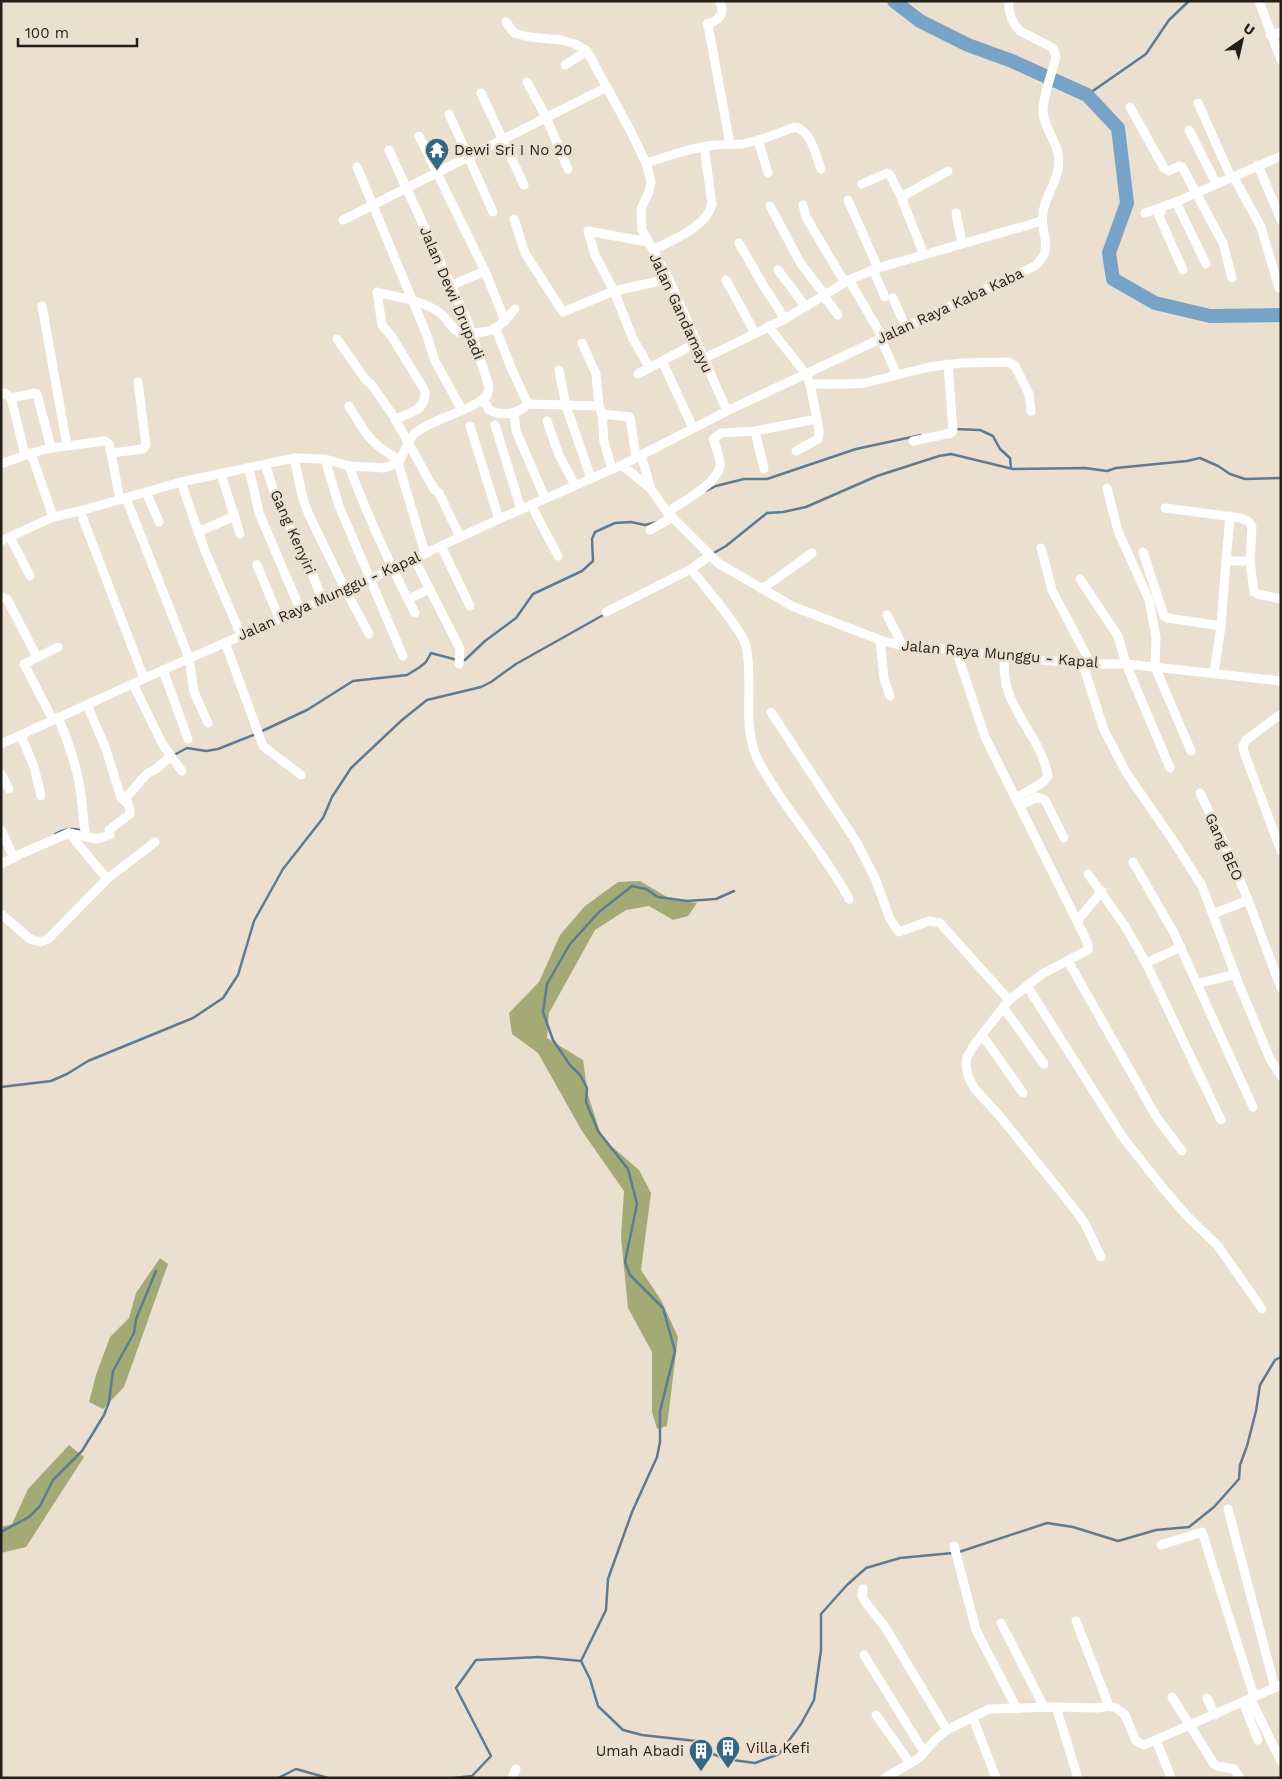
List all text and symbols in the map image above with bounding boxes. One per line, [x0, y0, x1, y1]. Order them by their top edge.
scale bar [18, 15, 136, 47]
north arrow [1217, 15, 1267, 65]
text: U [1241, 20, 1258, 39]
text: 100 m [25, 24, 69, 42]
temple icon: Dewi Sri I No 20 [424, 137, 450, 171]
place label: Dewi Sri I No 20 [454, 141, 572, 159]
street label: Jalan Dewi Drupadi [416, 224, 488, 362]
street label: Jalan Gandamayu [645, 250, 717, 376]
street label: Jalan Raya Kaba Kaba [874, 264, 1027, 348]
street label: Gang Kenyiri [266, 487, 320, 577]
street label: Jalan Raya Munggu - Kapal [235, 547, 423, 644]
street label: Jalan Raya Munggu - Kapal [901, 636, 1100, 672]
street label: Gang BEO [1201, 810, 1247, 884]
building icon: Villa Kefi [715, 1735, 741, 1769]
building icon: Umah Abadi [688, 1738, 714, 1772]
place label: Villa Kefi [746, 1739, 810, 1757]
place label: Umah Abadi [596, 1742, 684, 1760]

